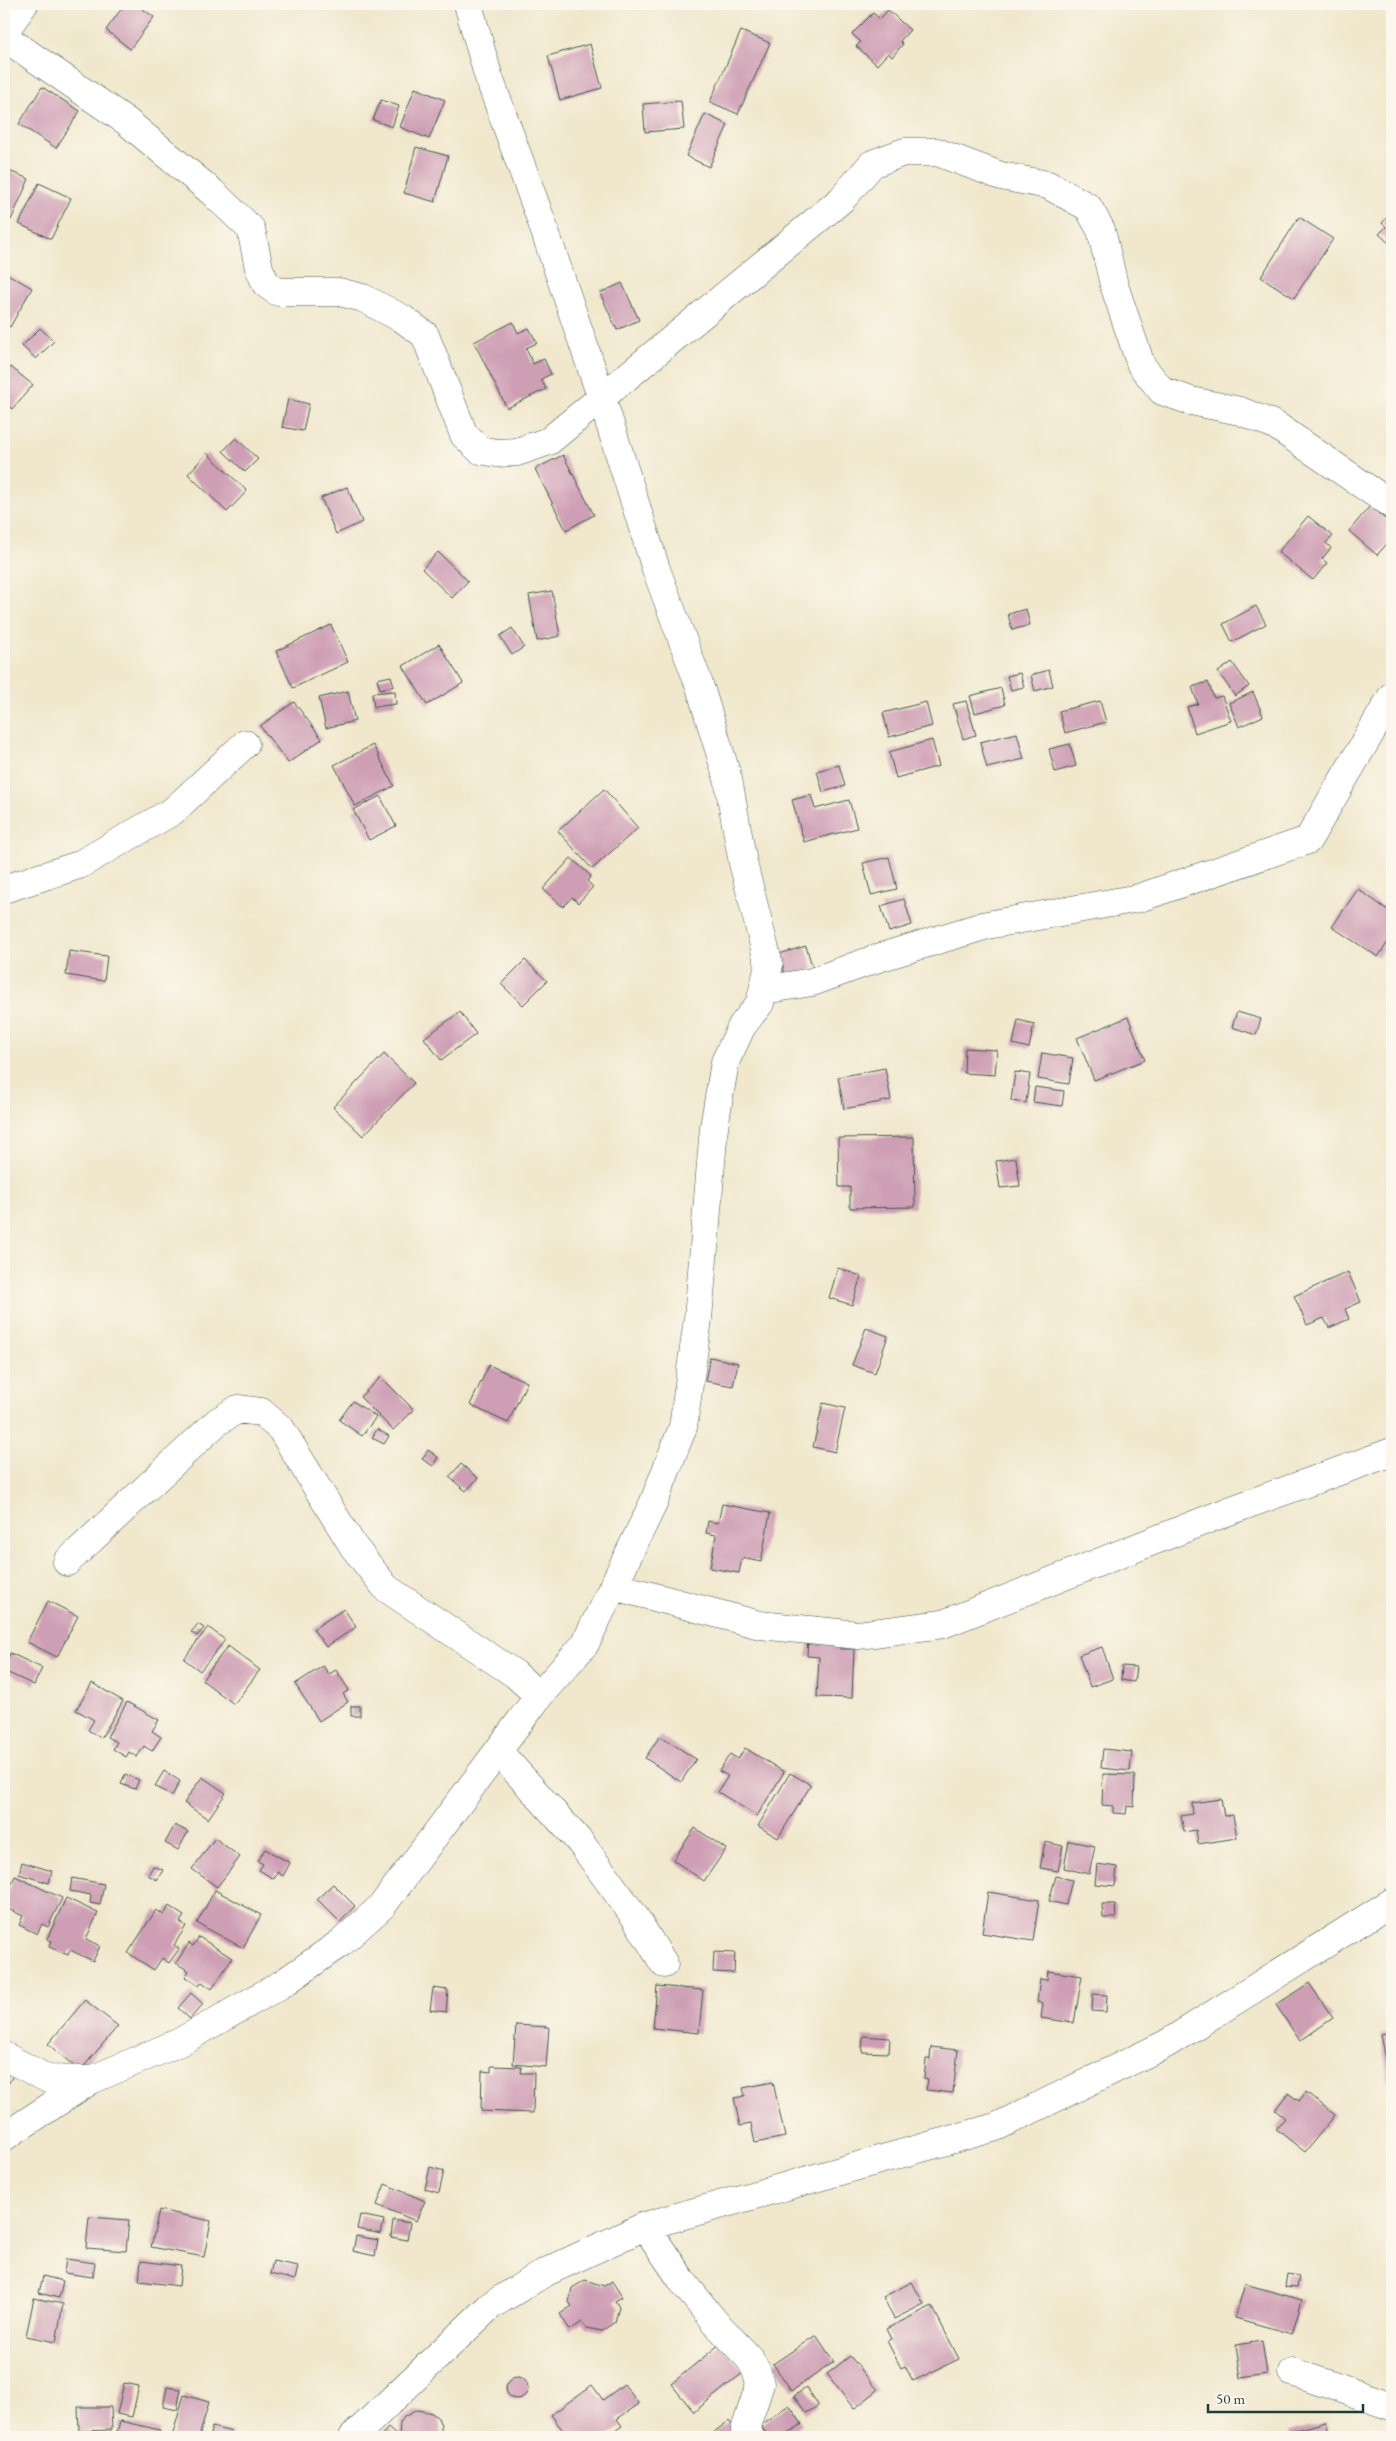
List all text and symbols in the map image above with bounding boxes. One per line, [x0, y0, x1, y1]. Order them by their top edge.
scale bar [1208, 2381, 1364, 2413]
text: 50 m [1216, 2389, 1245, 2408]

